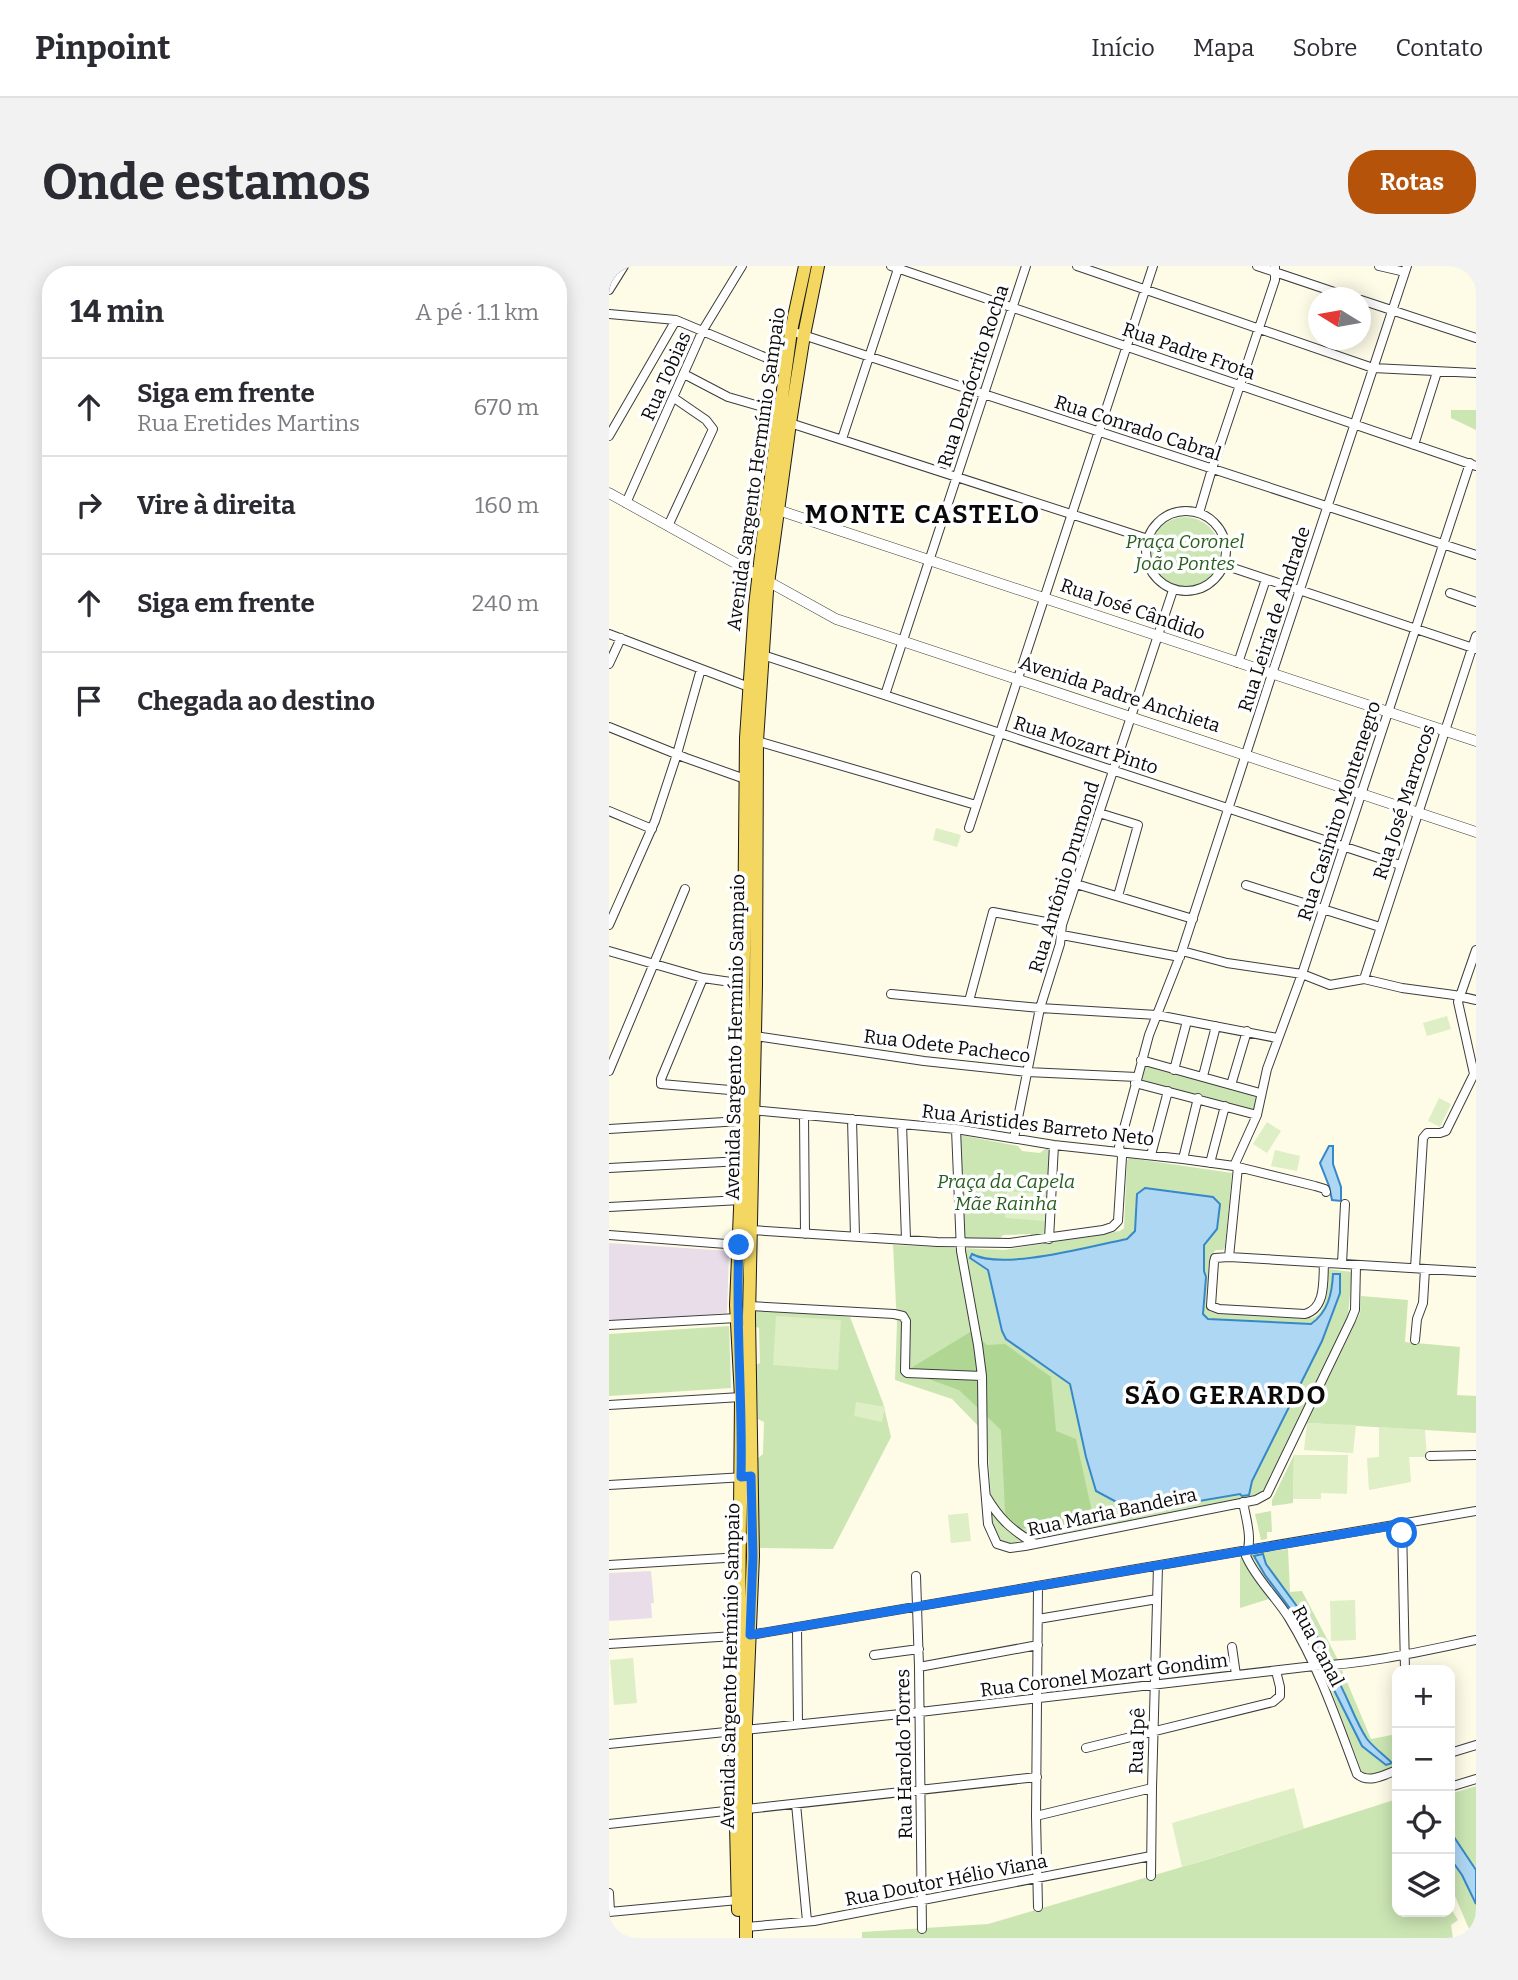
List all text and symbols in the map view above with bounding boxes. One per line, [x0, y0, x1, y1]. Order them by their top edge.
text: Pinpoint [35, 28, 171, 68]
text: Início [1091, 34, 1155, 62]
text: Mapa [1193, 34, 1254, 62]
text: Sobre [1292, 34, 1357, 62]
text: Contato [1395, 34, 1483, 62]
button: Rotas [1348, 150, 1476, 214]
text: Onde estamos [42, 153, 371, 212]
street label: Rua Demócrito Rocha [933, 281, 1014, 470]
north arrow [1308, 287, 1371, 350]
text: 14 min [70, 294, 164, 330]
text: A pé · 1.1 km [416, 298, 539, 326]
street label: Avenida Sargento Hermínio Sampaio [722, 306, 790, 632]
street label: Rua Padre Frota [1119, 317, 1259, 385]
street label: Rua Tobias [636, 328, 696, 424]
text: Siga em frente [137, 378, 315, 409]
icon: ahead [70, 388, 108, 426]
street label: Rua Conrado Cabral [1052, 390, 1224, 466]
text: 670 m [473, 393, 539, 421]
text: Rua Eretides Martins [137, 409, 360, 437]
icon: right [70, 486, 108, 524]
text: Vire à direita [137, 490, 296, 521]
text: 160 m [475, 491, 539, 519]
district label: MONTE CASTELO [805, 499, 1041, 530]
street label: Rua Leiria de Andrade [1233, 523, 1315, 715]
park label: Praça Coronel João Pontes [1126, 530, 1244, 575]
street label: Rua José Cândido [1057, 573, 1209, 645]
icon: ahead [70, 584, 108, 622]
text: Siga em frente [137, 588, 315, 619]
text: 240 m [472, 589, 539, 617]
street label: Avenida Padre Anchieta [1017, 651, 1224, 738]
icon: arrive [70, 682, 108, 720]
text: Chegada ao destino [137, 686, 375, 717]
street label: Rua Casimiro Montenegro [1293, 698, 1385, 924]
street label: Rua Mozart Pinto [1011, 711, 1161, 779]
street label: Rua José Marrocos [1368, 721, 1440, 883]
street label: Rua Antônio Drumond [1024, 778, 1104, 976]
street label: Avenida Sargento Hermínio Sampaio [721, 874, 749, 1200]
street label: Rua Odete Pacheco [862, 1024, 1032, 1068]
street label: Rua Aristides Barreto Neto [920, 1099, 1156, 1151]
park label: Praça da Capela Mãe Rainha [937, 1170, 1075, 1215]
route end [723, 1229, 754, 1260]
district label: SÃO GERARDO [1124, 1380, 1328, 1411]
street label: Rua Maria Bandeira [1025, 1483, 1199, 1541]
street label: Avenida Sargento Hermínio Sampaio [716, 1503, 744, 1829]
route start [1386, 1517, 1417, 1548]
street label: Rua Canal [1287, 1602, 1349, 1690]
street label: Rua Coronel Mozart Gondim [979, 1648, 1229, 1702]
map controls [1392, 1665, 1455, 1917]
button: + [1392, 1665, 1455, 1728]
street label: Rua Haroldo Torres [891, 1669, 917, 1839]
street label: Rua Ipê [1124, 1707, 1150, 1775]
button: − [1392, 1728, 1455, 1791]
button: locate [1392, 1791, 1455, 1854]
street label: Rua Doutor Hélio Viana [843, 1849, 1050, 1911]
button: layers [1392, 1854, 1455, 1917]

